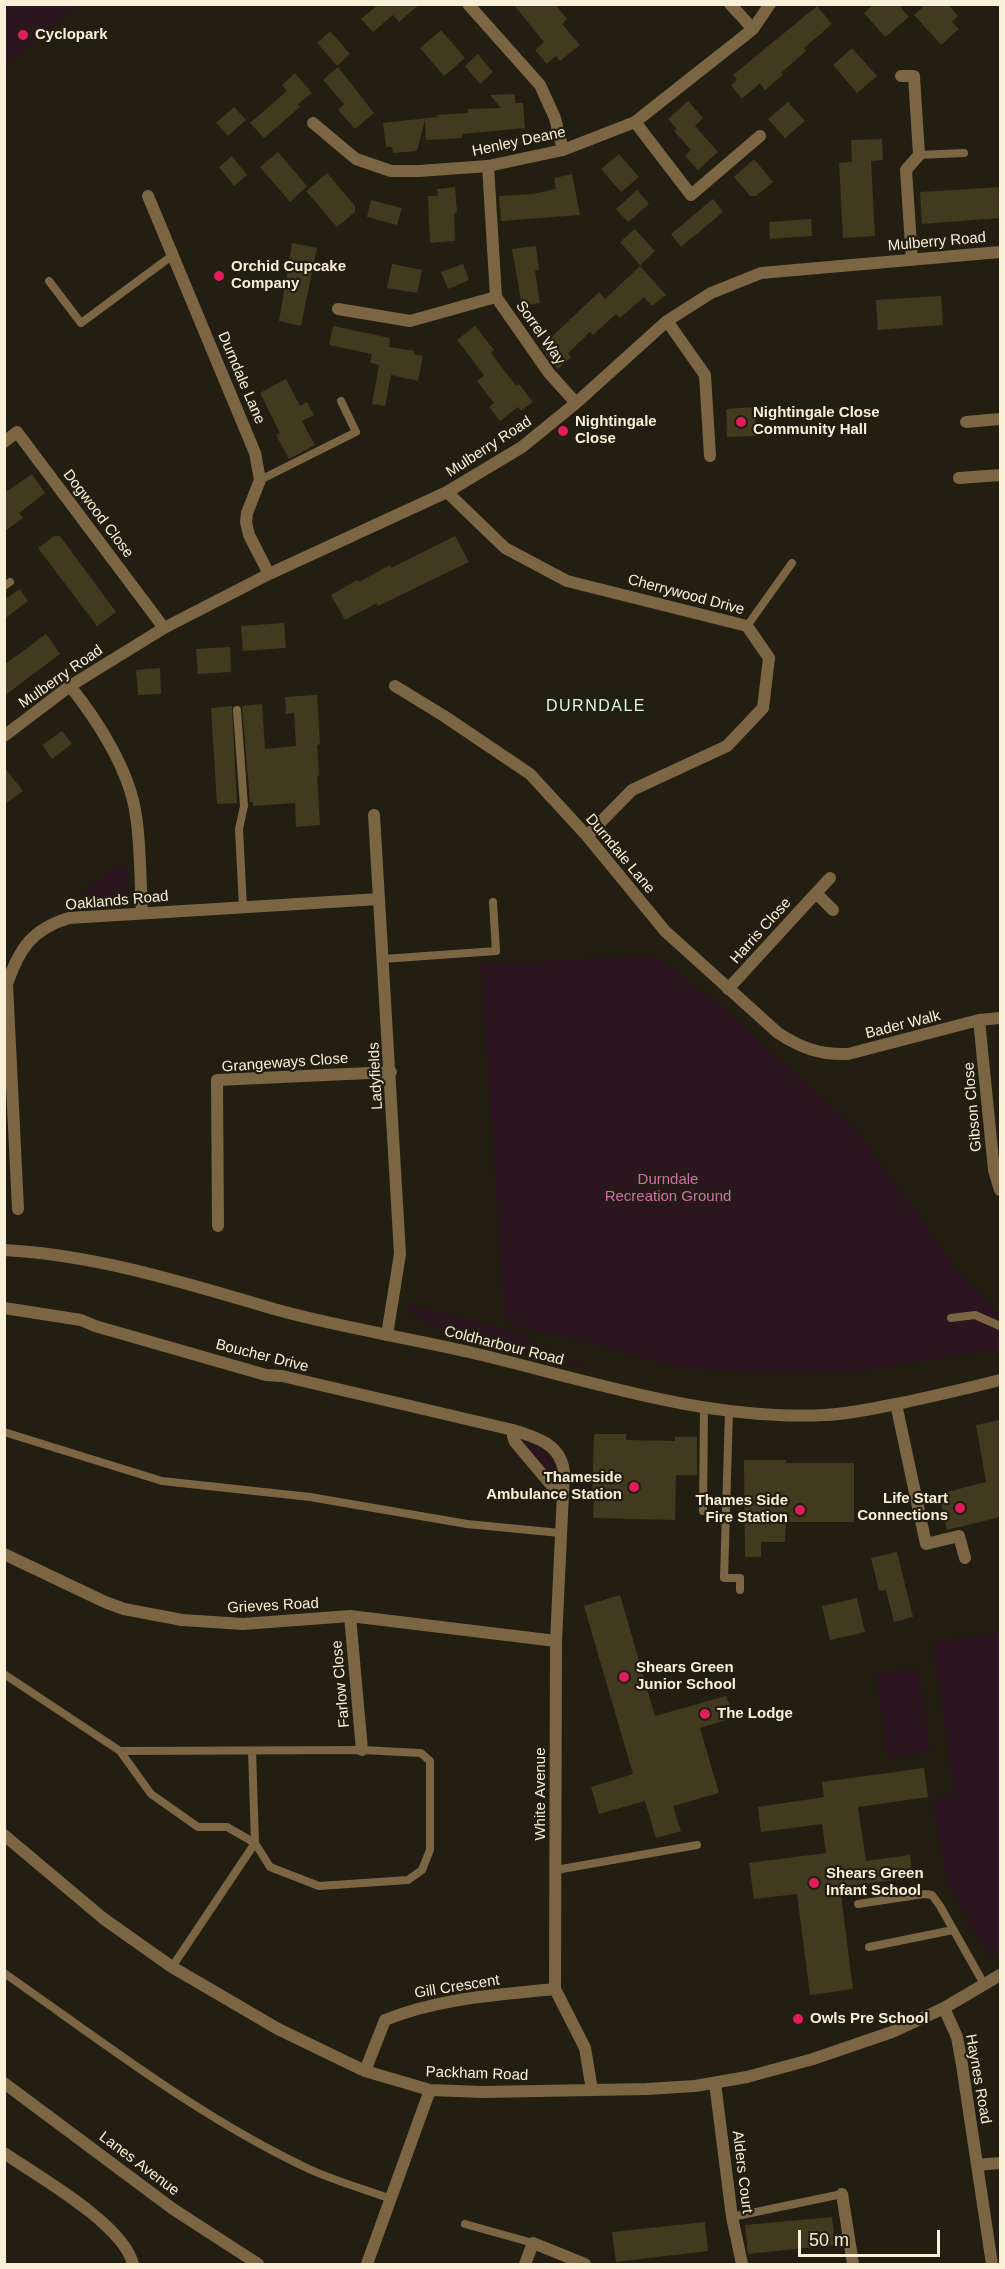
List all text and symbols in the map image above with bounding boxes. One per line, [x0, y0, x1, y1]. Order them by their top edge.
place label: Cyclopark [35, 26, 108, 44]
marker: Cyclopark [16, 28, 30, 42]
street label: Henley Deane [471, 123, 567, 161]
street label: Mulberry Road [887, 229, 987, 255]
place label: Orchid Cupcake Company [231, 258, 346, 293]
marker: Orchid Cupcake Company [212, 269, 226, 283]
street label: Sorrel Way [512, 298, 568, 368]
street label: Durndale Lane [213, 329, 269, 427]
place label: Nightingale Close Community Hall [753, 404, 880, 439]
street label: Mulberry Road [443, 413, 535, 481]
place label: Nightingale Close [575, 413, 657, 448]
marker: Nightingale Close Community Hall [734, 415, 748, 429]
marker: Nightingale Close [556, 424, 570, 438]
street label: Dogwood Close [59, 466, 137, 562]
street label: Cherrywood Drive [626, 571, 746, 619]
street label: Mulberry Road [16, 641, 106, 713]
district label: DURNDALE [546, 697, 646, 717]
street label: Durndale Lane [581, 811, 659, 897]
street label: Oaklands Road [65, 888, 169, 914]
street label: Harris Close [727, 894, 795, 968]
street label: Bader Walk [863, 1007, 943, 1043]
street label: Ladyfields [365, 1042, 387, 1110]
street label: Grangeways Close [221, 1050, 349, 1076]
street label: Gibson Close [960, 1061, 986, 1153]
park label: Durndale Recreation Ground [605, 1171, 731, 1206]
street label: Coldharbour Road [442, 1322, 566, 1370]
street label: Boucher Drive [214, 1336, 310, 1376]
place label: Thameside Ambulance Station [486, 1469, 622, 1504]
marker: Thameside Ambulance Station [627, 1480, 641, 1494]
place label: Life Start Connections [857, 1490, 948, 1525]
place label: Thames Side Fire Station [695, 1492, 788, 1527]
marker: Life Start Connections [953, 1501, 967, 1515]
marker: Thames Side Fire Station [793, 1503, 807, 1517]
street label: Grieves Road [227, 1595, 319, 1617]
street label: Farlow Close [328, 1640, 354, 1728]
place label: Shears Green Junior School [636, 1659, 736, 1694]
marker: Shears Green Junior School [617, 1670, 631, 1684]
place label: The Lodge [717, 1705, 793, 1723]
marker: The Lodge [698, 1707, 712, 1721]
street label: White Avenue [532, 1747, 550, 1841]
place label: Shears Green Infant School [826, 1865, 924, 1900]
marker: Shears Green Infant School [807, 1876, 821, 1890]
street label: Gill Crescent [413, 1971, 501, 2003]
place label: Owls Pre School [810, 2010, 928, 2028]
marker: Owls Pre School [791, 2012, 805, 2026]
street label: Haynes Road [961, 2033, 995, 2125]
street label: Packham Road [425, 2063, 529, 2085]
street label: Lanes Avenue [95, 2128, 183, 2200]
street label: Alders Court [728, 2130, 756, 2214]
scale bar [801, 2218, 944, 2256]
text: 50 m [809, 2230, 849, 2250]

